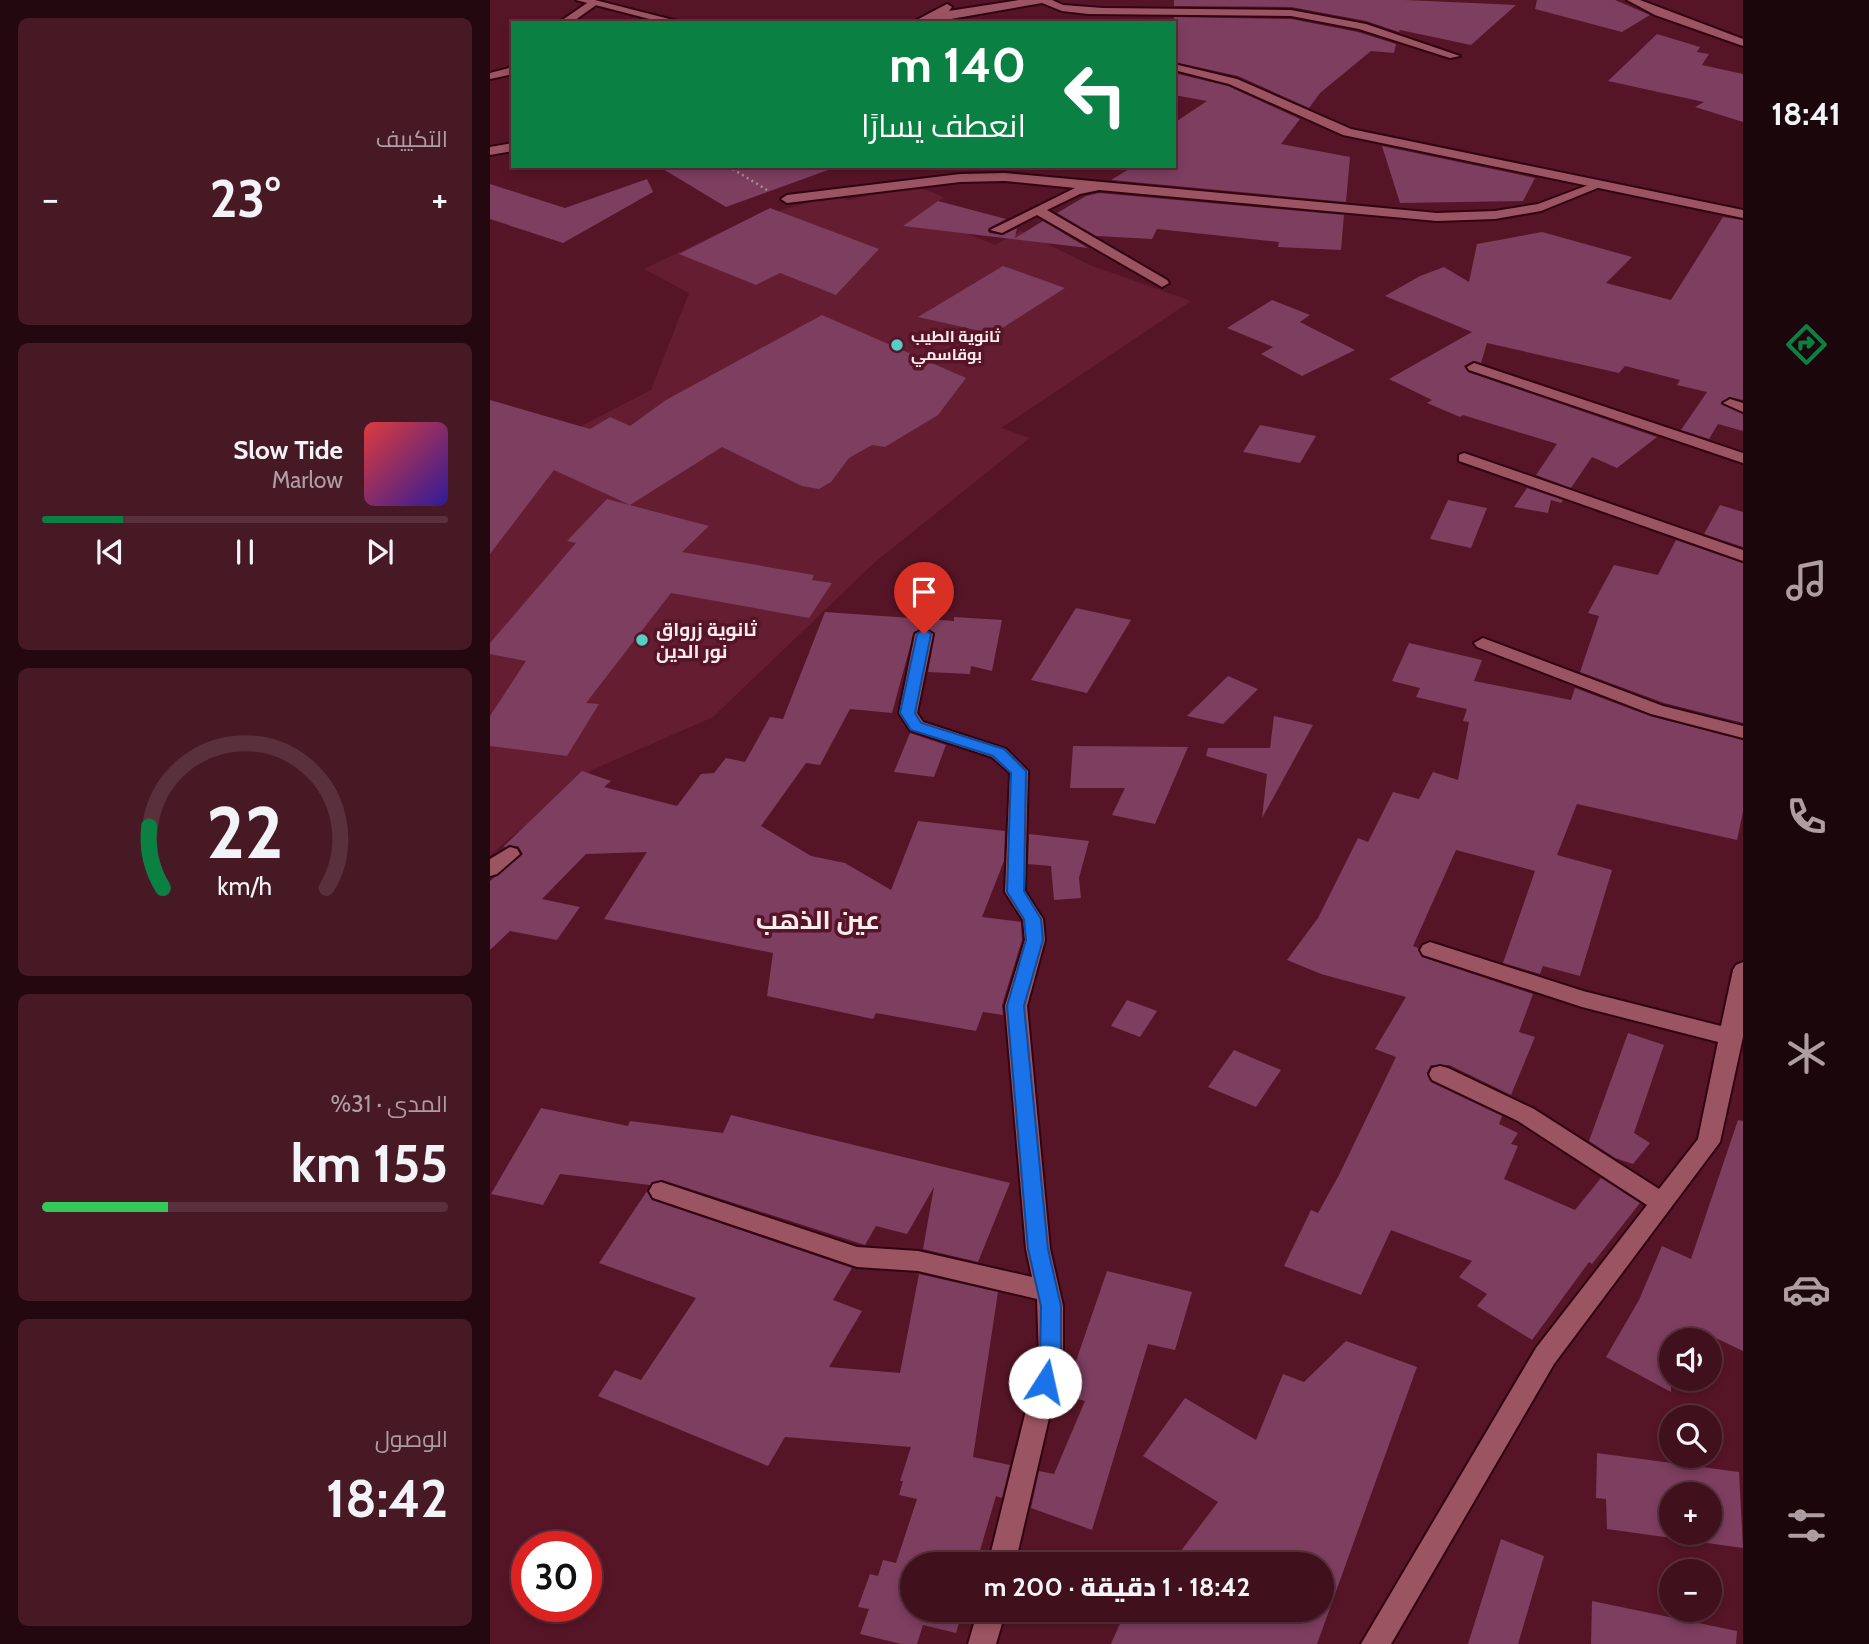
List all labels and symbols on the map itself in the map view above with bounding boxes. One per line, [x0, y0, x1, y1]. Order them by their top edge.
place label: ثانوية الطيب بوقاسمي [911, 327, 1001, 367]
marker: ثانوية الطيب بوقاسمي [889, 337, 905, 353]
pin [894, 562, 954, 634]
place label: ثانوية زرواق نور الدين [656, 618, 758, 663]
marker: ثانوية زرواق نور الدين [634, 632, 650, 648]
district label: عين الذهب [756, 904, 880, 936]
position arrow [1008, 1345, 1082, 1419]
speed limit sign: 30 [511, 1531, 602, 1622]

